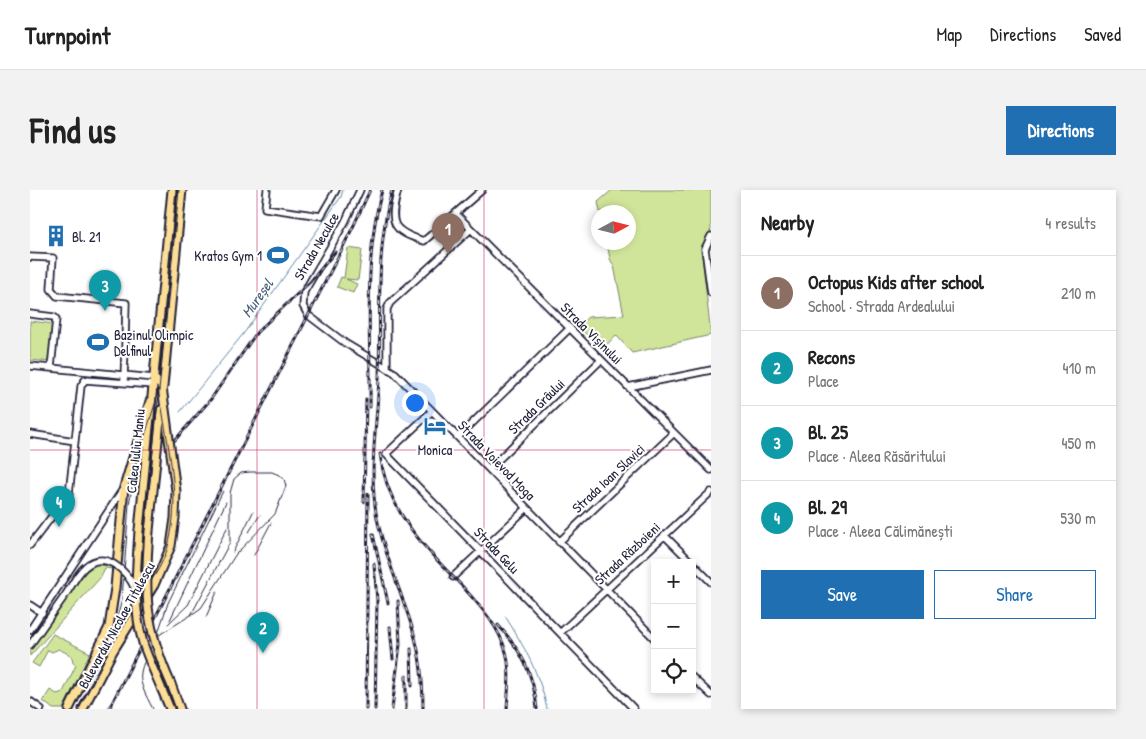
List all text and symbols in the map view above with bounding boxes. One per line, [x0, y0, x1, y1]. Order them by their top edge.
text: Turnpoint [25, 19, 110, 51]
text: Map [937, 22, 962, 47]
text: Directions [990, 22, 1056, 47]
text: Saved [1084, 22, 1121, 47]
button: Directions [1006, 106, 1116, 155]
text: Find us [30, 107, 116, 154]
north arrow [591, 205, 636, 250]
street label: Strada Neculce [289, 208, 343, 283]
text: Nearby [761, 208, 814, 237]
text: 4 results [1045, 212, 1096, 234]
pin: 1 [432, 213, 464, 254]
building icon: Bl. 21 [43, 223, 69, 249]
place label: Bl. 21 [72, 227, 101, 246]
sports icon: Kratos Gym 1 [265, 242, 291, 268]
place label: Kratos Gym 1 [194, 246, 262, 266]
text: Octopus Kids after school [808, 269, 984, 295]
pin: 3 [89, 270, 121, 311]
water label: Mureșel [236, 274, 278, 321]
text: 1 [774, 282, 780, 304]
text: 210 m [1061, 282, 1096, 304]
text: School · Strada Ardealului [808, 295, 955, 317]
street label: Strada Vișinului [557, 298, 627, 368]
place label: Bazinul Olimpic Delfinul [114, 325, 194, 360]
sports icon: Bazinul Olimpic Delfinul [85, 329, 111, 355]
text: Recons [808, 344, 855, 370]
text: 2 [773, 357, 781, 379]
text: 410 m [1062, 357, 1096, 379]
text: Place [808, 370, 839, 392]
street label: Strada Grâului [504, 374, 568, 438]
your location [402, 390, 428, 416]
street label: Calea Iuliu Maniu [121, 408, 149, 494]
hotel icon: Monica [422, 413, 448, 439]
street label: Strada Voievod Moga [453, 416, 540, 505]
text: Bl. 25 [808, 419, 848, 445]
text: 3 [773, 432, 781, 454]
text: 450 m [1062, 432, 1096, 454]
street label: Strada Ioan Slavici [567, 439, 649, 517]
place label: Monica [418, 440, 453, 459]
text: Place · Aleea Răsăritului [808, 445, 946, 467]
pin: 4 [43, 486, 75, 527]
text: Bl. 29 [808, 494, 847, 520]
text: 4 [774, 507, 780, 529]
text: 530 m [1060, 507, 1096, 529]
street label: Strada Războieni [590, 518, 664, 588]
text: Place · Aleea Călimănești [808, 520, 953, 542]
street label: Strada Gelu [470, 523, 524, 578]
street label: Bulevardul Nicolae Titulescu [73, 558, 159, 692]
map controls [651, 559, 696, 694]
button: + [651, 559, 696, 604]
button: Save [761, 570, 924, 619]
button: Share [934, 570, 1096, 619]
button: − [651, 604, 696, 649]
pin: 2 [247, 612, 279, 653]
button: locate [651, 649, 696, 694]

